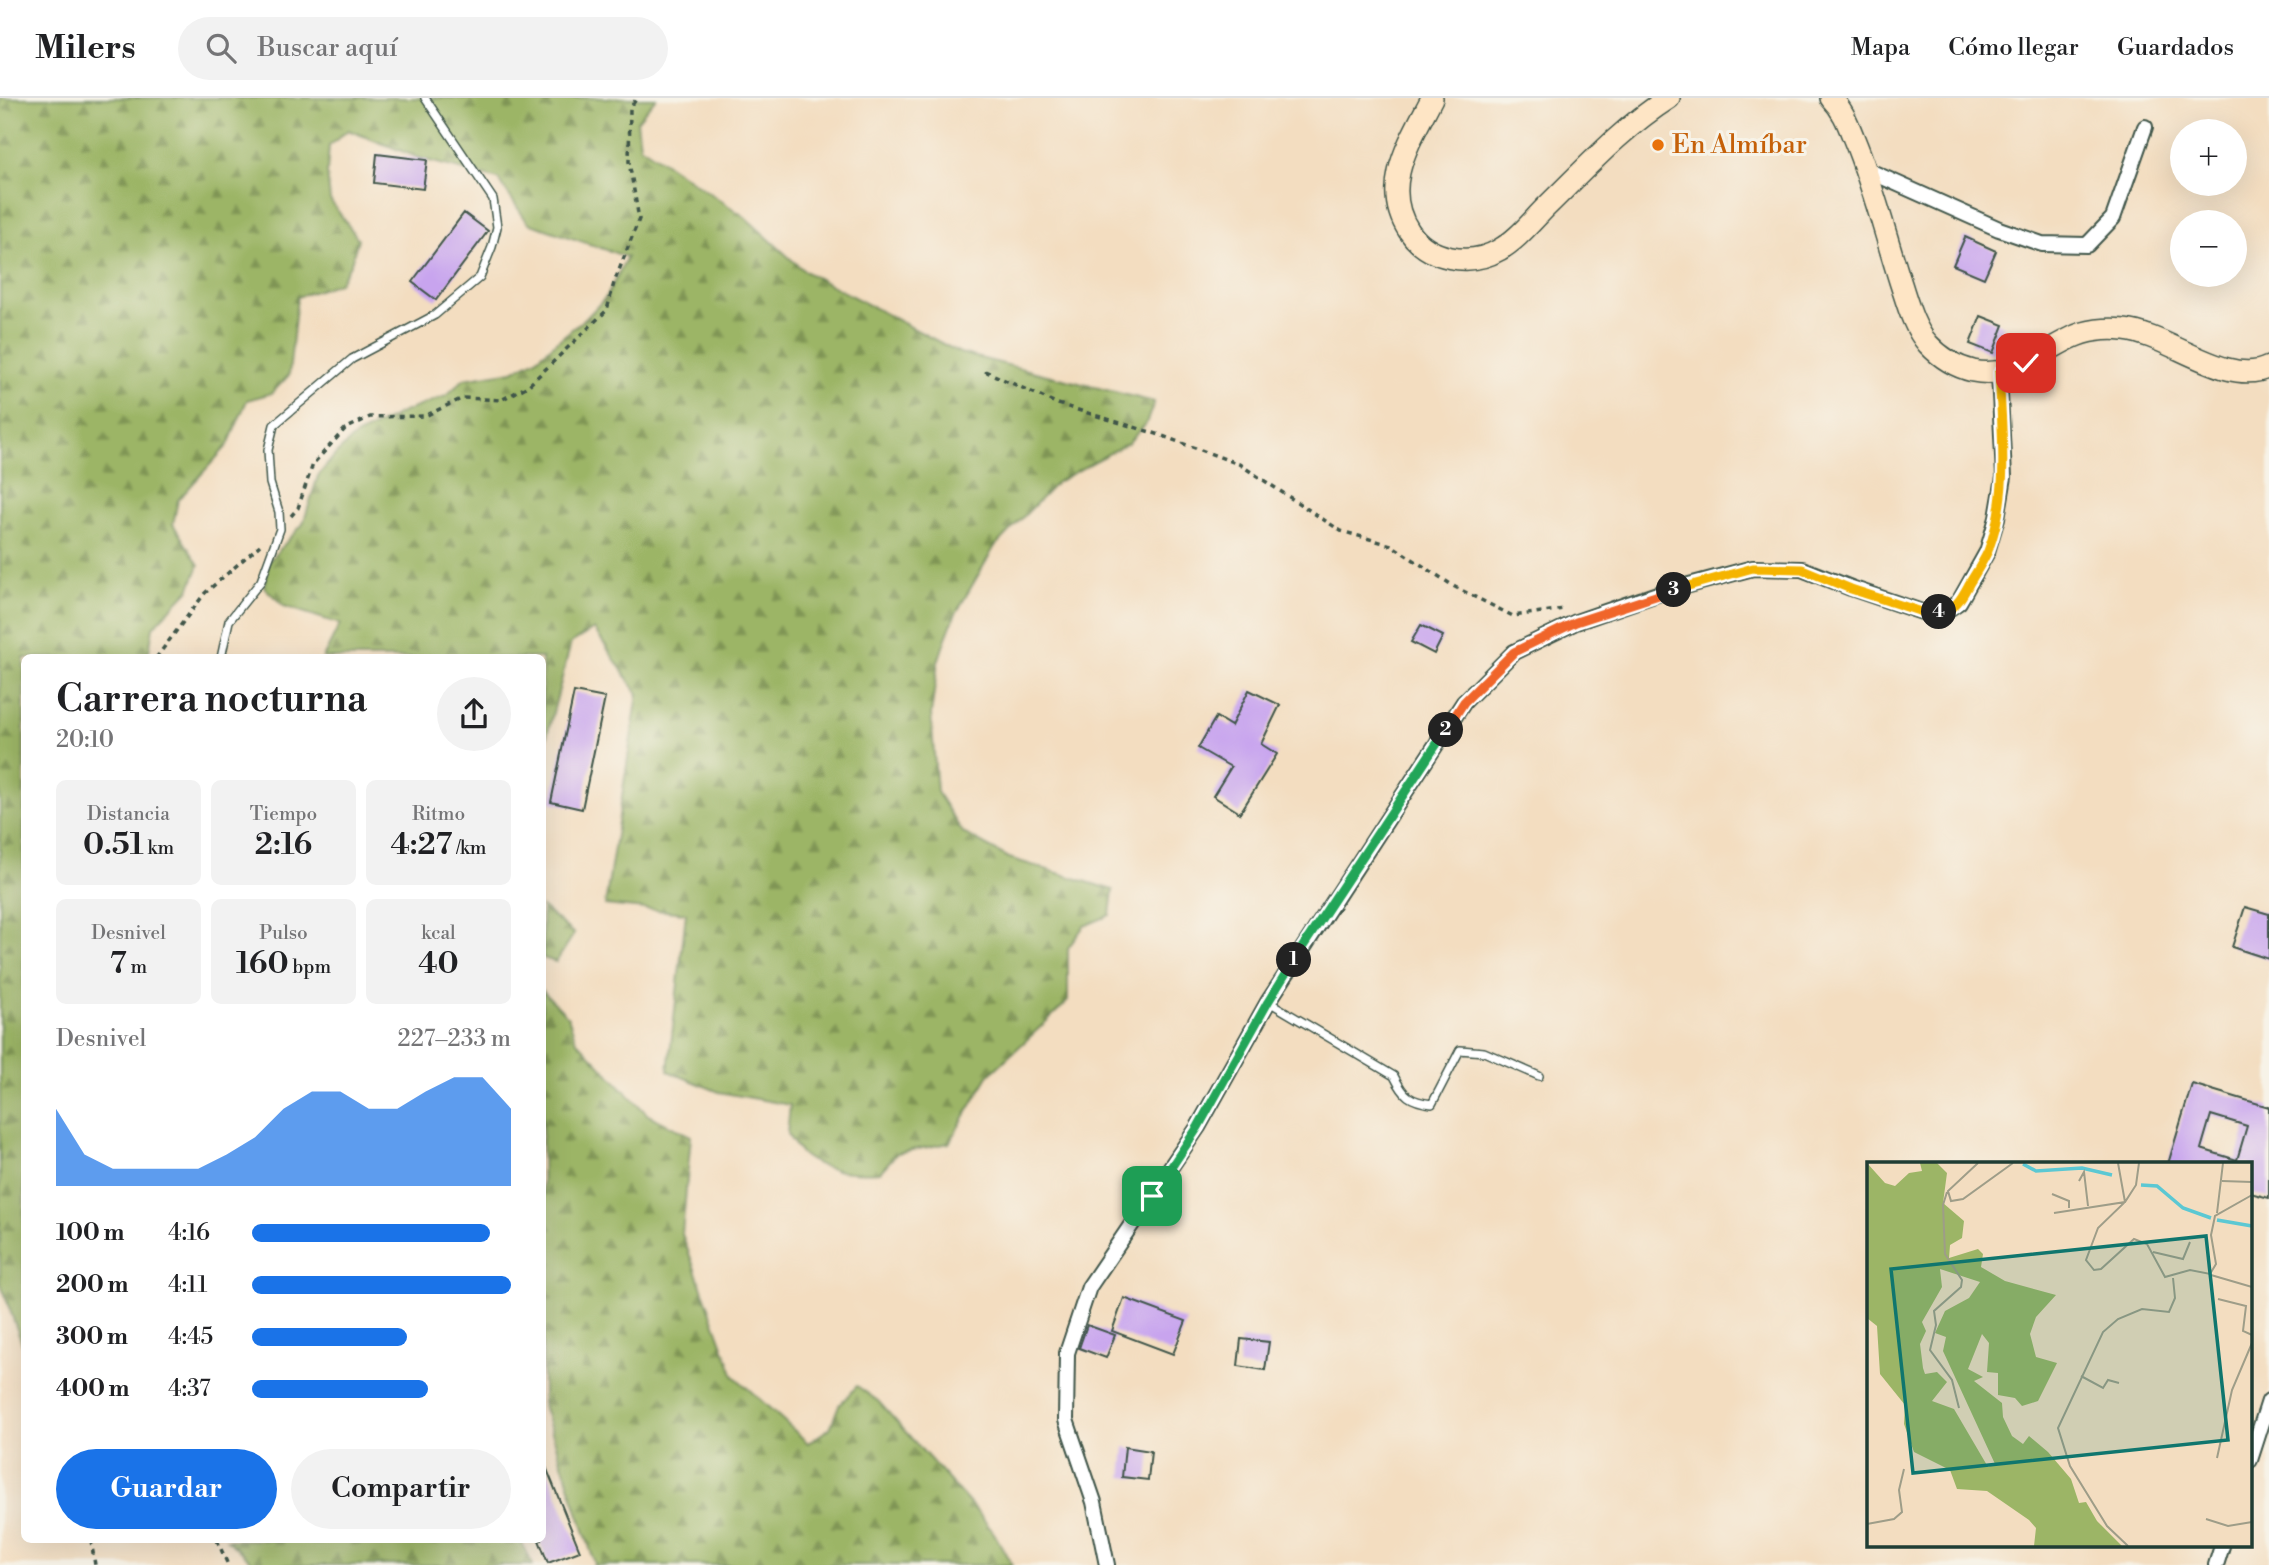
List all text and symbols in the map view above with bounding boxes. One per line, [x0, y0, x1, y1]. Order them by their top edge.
search box [178, 17, 668, 80]
text: Milers [35, 28, 136, 69]
icon: search [202, 29, 240, 67]
text: Buscar aquí [258, 32, 398, 64]
text: Mapa [1851, 33, 1910, 63]
text: Cómo llegar [1948, 33, 2079, 63]
text: Guardados [2117, 33, 2234, 63]
map controls [2170, 119, 2247, 287]
button: + [2170, 119, 2247, 196]
place label: En Almíbar [1672, 129, 1807, 161]
marker: En Almíbar [1650, 137, 1666, 153]
button: − [2170, 210, 2247, 287]
pin [1996, 333, 2056, 393]
icon: check [2007, 344, 2045, 382]
pin: 3 [1656, 573, 1692, 608]
text: 3 [1668, 577, 1679, 601]
pin: 4 [1922, 594, 1956, 630]
text: 4 [1932, 599, 1945, 623]
text: Carrera nocturna [56, 676, 367, 723]
button: share [437, 677, 511, 751]
pin: 2 [1428, 712, 1464, 748]
text: 2 [1440, 717, 1451, 741]
text: 20:10 [56, 726, 114, 754]
text: Distancia [87, 802, 170, 826]
text: Tiempo [250, 802, 317, 826]
text: Ritmo [412, 802, 465, 826]
text: 0.51 [83, 826, 144, 864]
text: 2:16 [255, 826, 312, 864]
text: 4:27 [390, 826, 452, 864]
text: km [144, 836, 174, 860]
text: /km [452, 836, 487, 860]
text: Desnivel [91, 921, 166, 945]
text: Pulso [259, 921, 308, 945]
text: kcal [421, 921, 456, 945]
pin: 1 [1276, 942, 1312, 978]
text: 7 [110, 945, 127, 983]
text: 160 [236, 945, 289, 983]
text: 40 [418, 945, 459, 983]
text: 1 [1289, 947, 1298, 971]
text: m [127, 955, 147, 979]
text: bpm [289, 955, 331, 979]
text: Desnivel [56, 1025, 146, 1053]
text: 227–233 m [398, 1025, 511, 1053]
inset map [1867, 1162, 2252, 1548]
pin [1122, 1166, 1182, 1226]
icon: arrive [1133, 1177, 1171, 1215]
text: 100 m [56, 1219, 124, 1247]
text: 4:16 [168, 1219, 210, 1247]
text: 200 m [56, 1271, 128, 1299]
text: 4:11 [168, 1271, 207, 1299]
text: 300 m [56, 1323, 128, 1351]
text: 4:45 [168, 1323, 213, 1351]
text: 400 m [56, 1375, 129, 1403]
text: 4:37 [168, 1375, 211, 1403]
button: Guardar [56, 1449, 277, 1529]
button: Compartir [291, 1449, 511, 1529]

